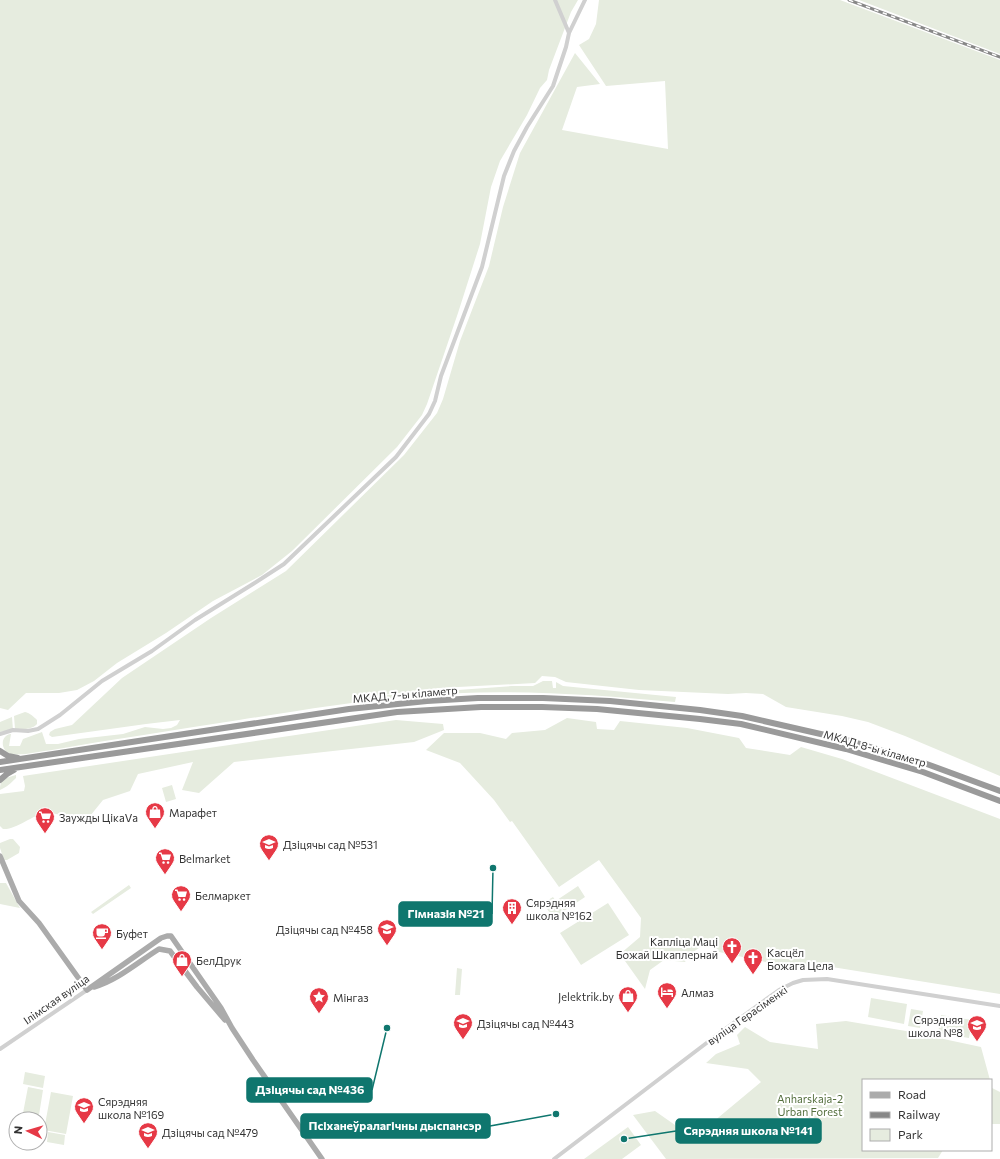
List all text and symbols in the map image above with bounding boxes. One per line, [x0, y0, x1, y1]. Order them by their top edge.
street label: МКАД, 7-ы кіламетр [352, 683, 458, 705]
street label: МКАД, 8-ы кіламетр [822, 727, 928, 769]
shop icon: Марафет [144, 801, 166, 829]
supermarket icon: Заужды ЦікаVа [34, 806, 56, 834]
place label: Марафет [169, 806, 217, 819]
place label: Заужды ЦікаVа [59, 811, 138, 824]
school or university icon: Дзіцячы сад №531 [258, 833, 280, 861]
place label: Дзіцячы сад №531 [283, 838, 378, 851]
supermarket icon: Belmarket [154, 847, 176, 875]
place label: Belmarket [179, 852, 231, 865]
supermarket icon: Белмаркет [170, 884, 192, 912]
place label: Белмаркет [195, 889, 251, 902]
place label: Сярэдняя школа №162 [526, 896, 592, 922]
building icon: Сярэдняя школа №162 [501, 897, 523, 925]
callout: Гімназія №21 [399, 902, 492, 926]
text: Гімназія №21 [408, 906, 484, 920]
school or university icon: Дзіцячы сад №458 [376, 918, 398, 946]
cafe icon: Буфет [91, 922, 113, 950]
place label: Дзіцячы сад №458 [276, 923, 373, 936]
place label: Буфет [116, 927, 148, 940]
place label: Капліца Маці Божай Шкаплернай [616, 935, 718, 961]
church icon: Капліца Маці Божай Шкаплернай [721, 936, 743, 964]
place label: Касцёл Божага Цела [767, 946, 834, 972]
church icon: Касцёл Божага Цела [742, 947, 764, 975]
shop icon: БелДрук [171, 949, 193, 977]
place label: БелДрук [196, 954, 242, 967]
street label: Ілімская вуліца [21, 971, 91, 1027]
hotel icon: Алмаз [656, 981, 678, 1009]
street label: вуліца Герасіменкі [704, 982, 790, 1047]
shop icon: Jelektrik.by [617, 985, 639, 1013]
place icon: Мінгаз [308, 986, 330, 1014]
place label: Алмаз [681, 986, 714, 999]
place label: Jelektrik.by [558, 990, 614, 1004]
place label: Мінгаз [333, 991, 368, 1004]
school or university icon: Дзіцячы сад №443 [452, 1012, 474, 1040]
place label: Сярэдняя школа №8 [908, 1013, 963, 1039]
school or university icon: Сярэдняя школа №8 [966, 1014, 988, 1042]
place label: Дзіцячы сад №443 [477, 1017, 574, 1030]
callout: Дзіцячы сад №436 [247, 1078, 372, 1102]
legend [862, 1079, 992, 1151]
text: Дзіцячы сад №436 [256, 1082, 364, 1096]
text: Road [898, 1087, 926, 1101]
park label: Anharskaja-2 Urban Forest [777, 1092, 843, 1118]
place label: Сярэдняя школа №169 [98, 1095, 165, 1121]
school or university icon: Сярэдняя школа №169 [73, 1096, 95, 1124]
text: Railway [898, 1107, 940, 1121]
north arrow [8, 1111, 48, 1151]
callout: Псіханеўралагічны дыспансэр [301, 1114, 490, 1138]
text: Псіханеўралагічны дыспансэр [308, 1118, 482, 1132]
callout: Сярэдняя школа №141 [676, 1119, 821, 1143]
school or university icon: Дзіцячы сад №479 [137, 1121, 159, 1149]
text: Сярэдняя школа №141 [683, 1123, 813, 1137]
text: N [11, 1125, 24, 1135]
place label: Дзіцячы сад №479 [162, 1126, 259, 1139]
text: Park [898, 1127, 924, 1141]

